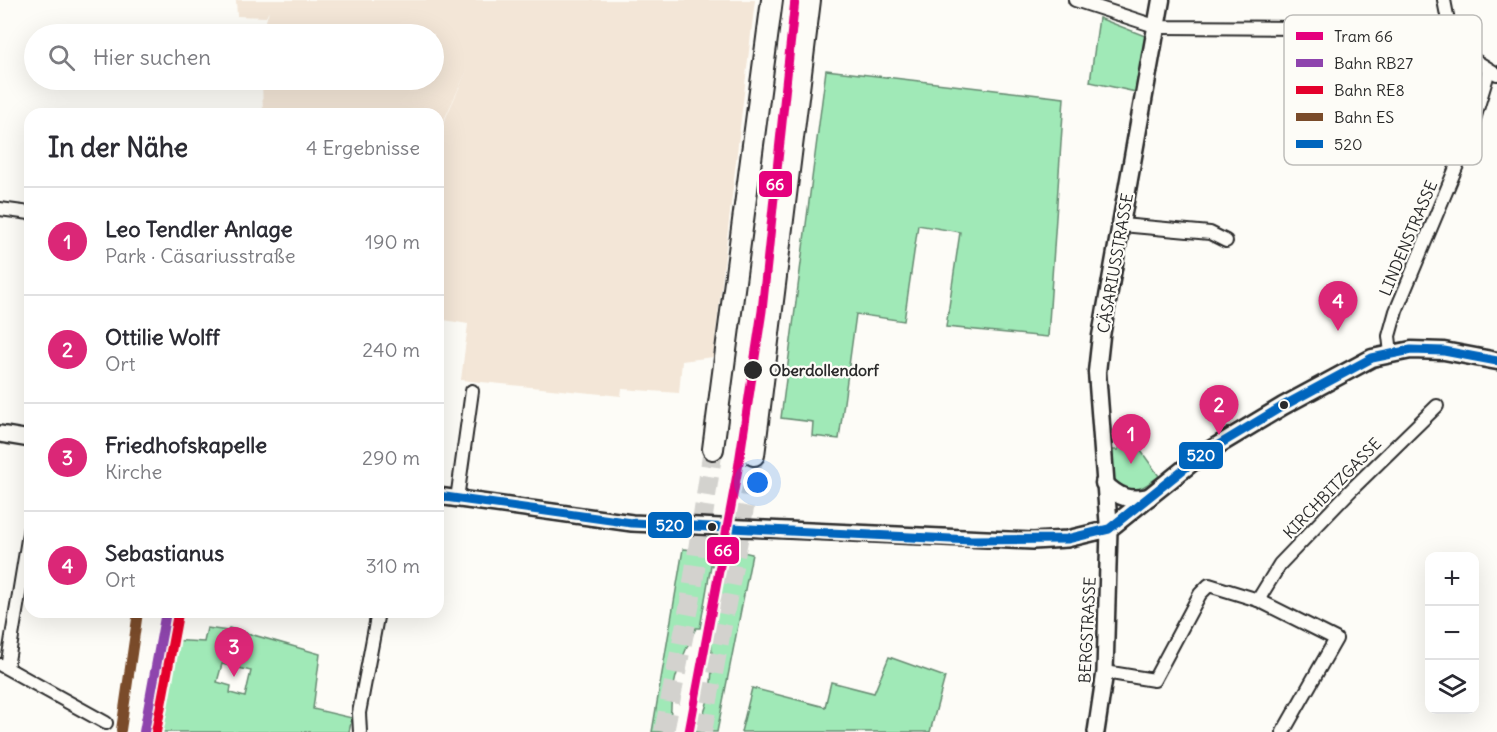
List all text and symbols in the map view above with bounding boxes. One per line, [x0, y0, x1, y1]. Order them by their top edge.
legend [1284, 15, 1482, 165]
search box [24, 24, 444, 90]
text: Tram 66 [1334, 26, 1393, 46]
icon: search [45, 41, 78, 74]
text: Hier suchen [93, 43, 211, 71]
text: Bahn RB27 [1334, 53, 1413, 73]
text: Bahn RE8 [1334, 80, 1405, 100]
text: Bahn ES [1334, 107, 1394, 127]
text: In der Nähe [48, 131, 188, 164]
text: 520 [1334, 134, 1363, 154]
text: 4 Ergebnisse [306, 135, 420, 160]
line badge: 66 [758, 170, 793, 198]
text: 66 [766, 174, 784, 194]
street label: LINDENSTRASSE [1375, 177, 1441, 299]
street label: CÄSARIUSSTRASSE [1093, 191, 1137, 335]
text: Leo Tendler Anlage [105, 215, 293, 243]
text: 1 [64, 229, 71, 254]
text: 190 m [365, 229, 420, 254]
text: Park · Cäsariusstraße [105, 243, 296, 268]
pin: 4 [1318, 282, 1358, 331]
text: Ottilie Wolff [105, 323, 220, 351]
text: 2 [62, 337, 73, 362]
text: 240 m [362, 337, 420, 362]
text: Ort [105, 351, 135, 376]
marker: Oberdollendorf [742, 359, 764, 381]
place label: Oberdollendorf [769, 360, 880, 380]
pin: 2 [1200, 386, 1238, 435]
unlabelled marker [1278, 399, 1290, 411]
pin: 1 [1112, 414, 1150, 464]
text: Friedhofskapelle [105, 431, 267, 459]
street label: KIRCHBITZGASSE [1279, 433, 1385, 543]
line badge: 520 [1178, 441, 1224, 470]
text: 3 [62, 445, 73, 470]
text: 290 m [362, 445, 420, 470]
text: 520 [1187, 445, 1215, 465]
text: Kirche [105, 459, 162, 484]
your location [743, 468, 772, 497]
line badge: 520 [647, 511, 693, 539]
text: 520 [656, 515, 684, 535]
unlabelled marker [706, 521, 718, 533]
line badge: 66 [706, 536, 740, 565]
text: Sebastianus [105, 539, 224, 567]
text: 66 [714, 540, 732, 560]
map controls [1425, 552, 1479, 714]
button: + [1425, 552, 1479, 606]
text: 4 [62, 553, 73, 578]
text: 310 m [365, 553, 420, 578]
text: Ort [105, 567, 135, 592]
street label: BERGSTRASSE [1074, 576, 1100, 684]
button: − [1425, 606, 1479, 660]
pin: 3 [214, 628, 254, 677]
button: layers [1425, 660, 1479, 714]

